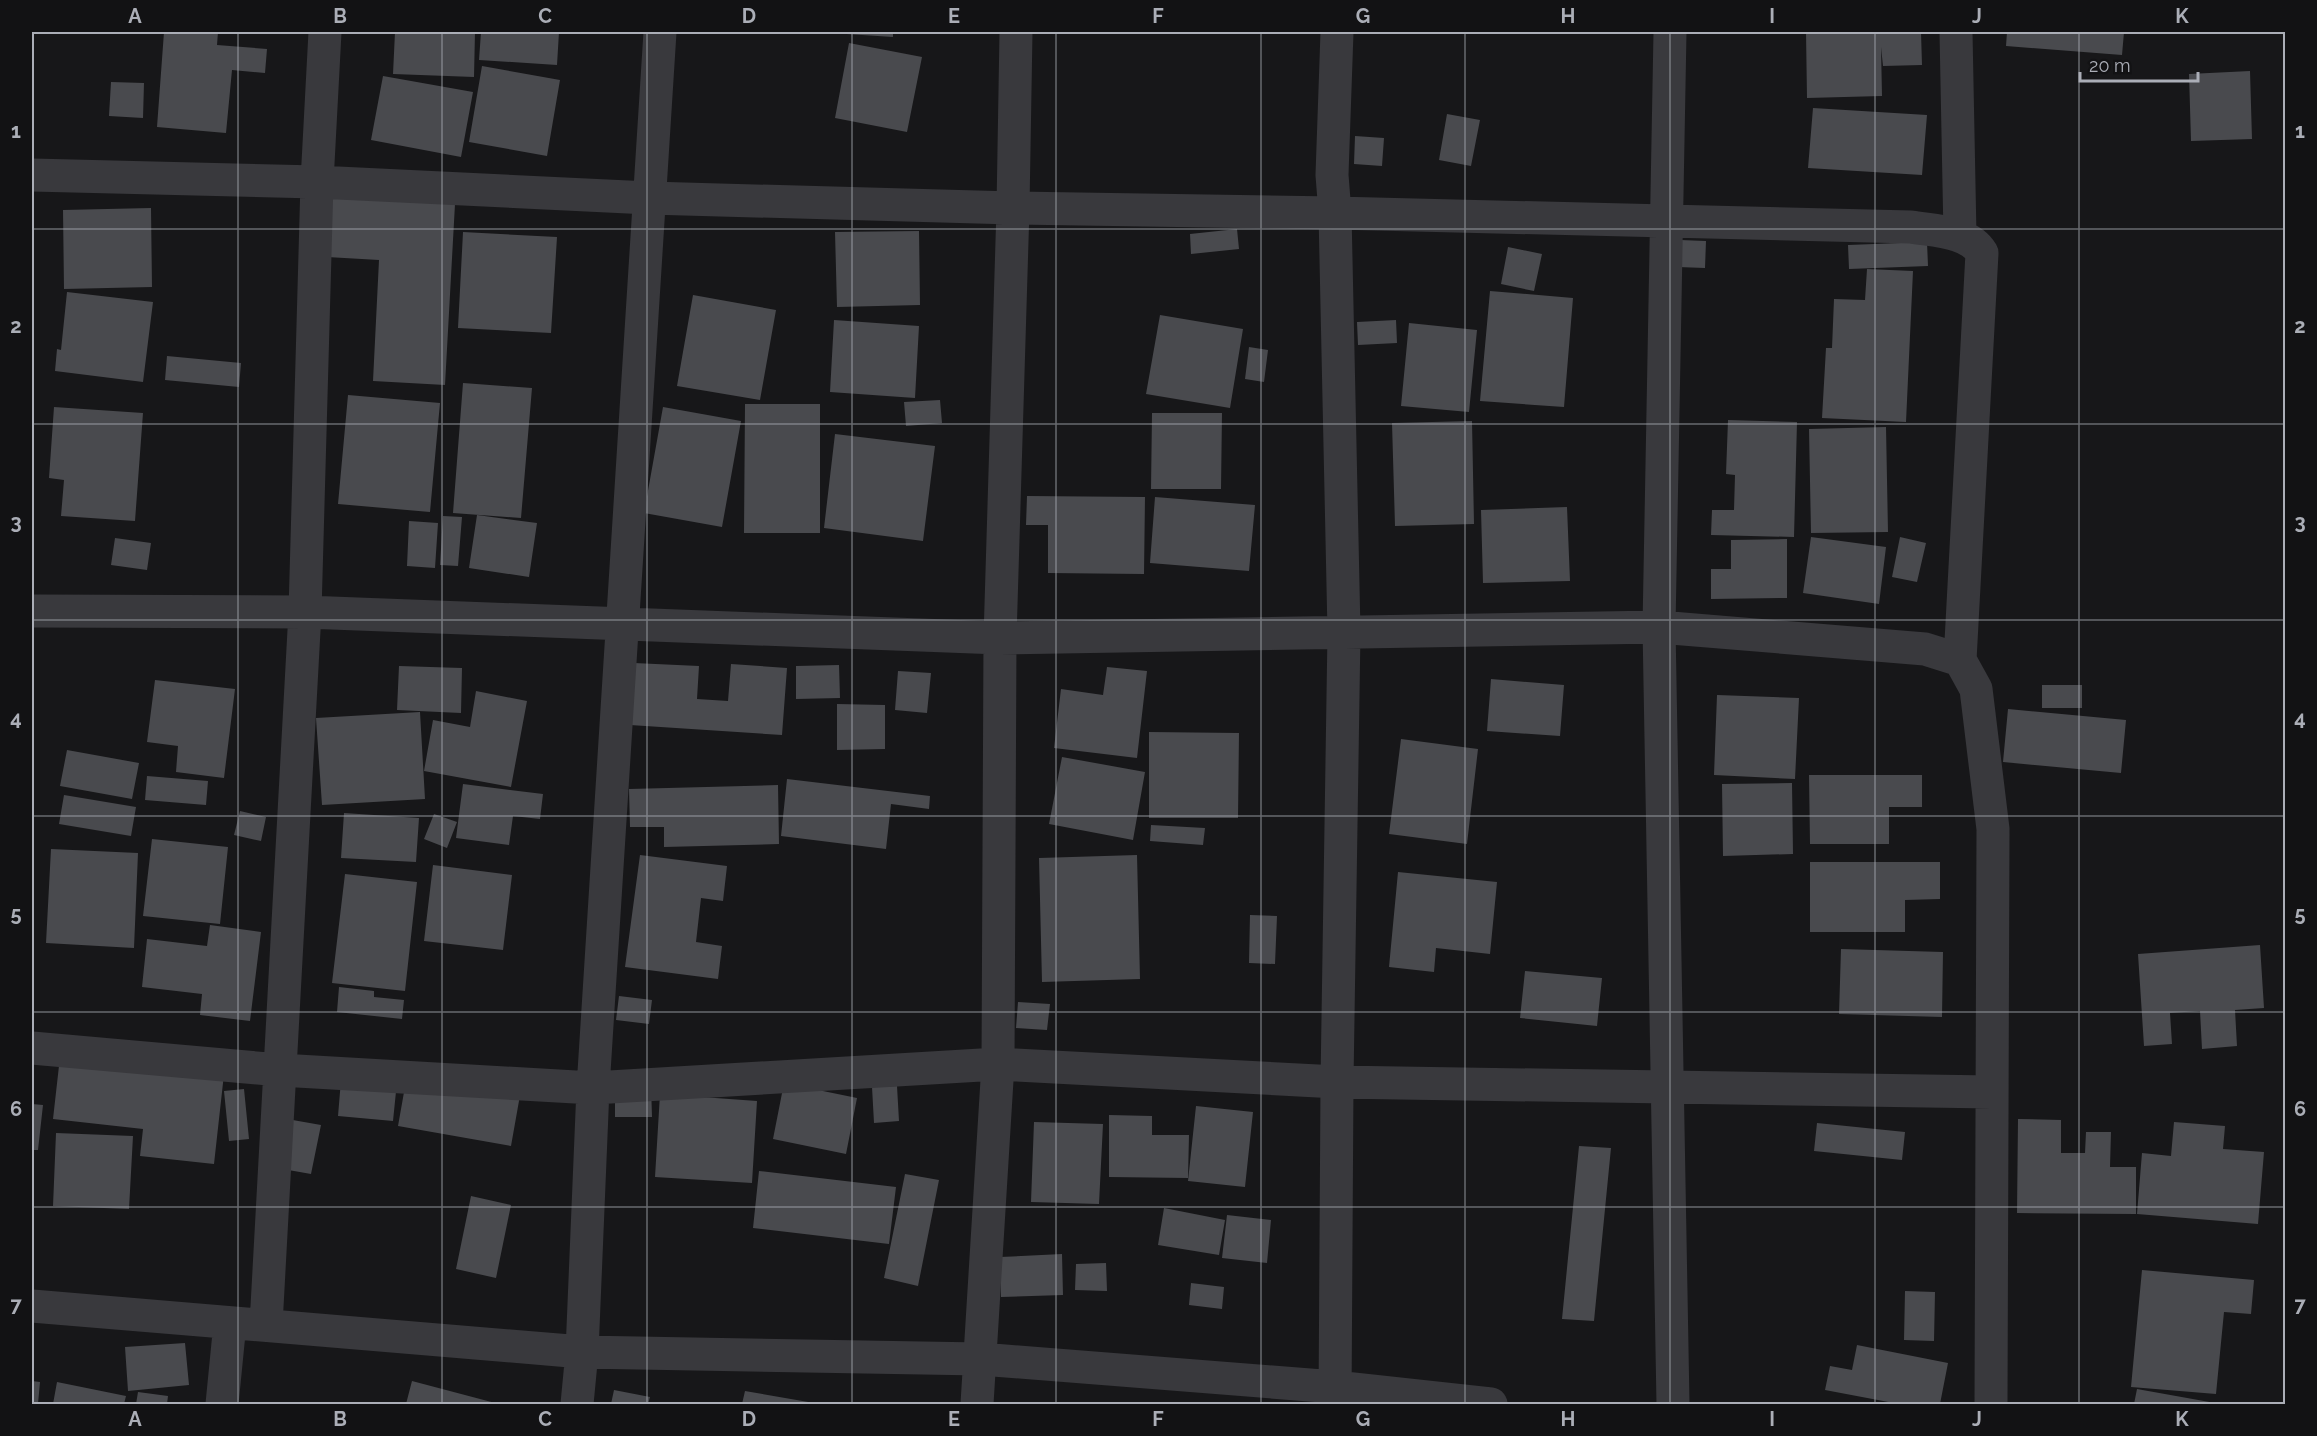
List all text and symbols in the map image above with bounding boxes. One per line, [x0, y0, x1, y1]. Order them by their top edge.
text: A [128, 4, 142, 28]
text: B [333, 4, 347, 28]
text: C [538, 4, 552, 28]
text: D [742, 4, 756, 28]
text: E [948, 4, 960, 28]
text: F [1152, 4, 1164, 28]
text: G [1356, 4, 1370, 28]
text: H [1561, 4, 1575, 28]
text: I [1769, 4, 1775, 28]
text: J [1972, 4, 1982, 28]
text: K [2175, 4, 2189, 28]
scale bar [2080, 45, 2198, 83]
text: 20 m [2089, 55, 2131, 76]
text: 1 [11, 119, 21, 143]
text: 1 [2295, 119, 2305, 143]
text: 2 [10, 314, 22, 338]
text: 2 [2294, 314, 2306, 338]
text: 3 [10, 510, 22, 534]
text: 3 [2294, 510, 2306, 534]
text: 4 [10, 706, 22, 730]
text: 4 [2294, 706, 2306, 730]
text: 5 [10, 902, 22, 926]
text: 5 [2294, 902, 2306, 926]
text: 6 [10, 1097, 22, 1121]
text: 6 [2294, 1097, 2306, 1121]
text: 7 [10, 1293, 22, 1317]
text: 7 [2294, 1293, 2306, 1317]
text: A [128, 1407, 142, 1431]
text: B [333, 1407, 347, 1431]
text: C [538, 1407, 552, 1431]
text: D [742, 1407, 756, 1431]
text: E [948, 1407, 960, 1431]
text: F [1152, 1407, 1164, 1431]
text: G [1356, 1407, 1370, 1431]
text: H [1561, 1407, 1575, 1431]
text: I [1769, 1407, 1775, 1431]
text: J [1972, 1407, 1982, 1431]
text: K [2175, 1407, 2189, 1431]

